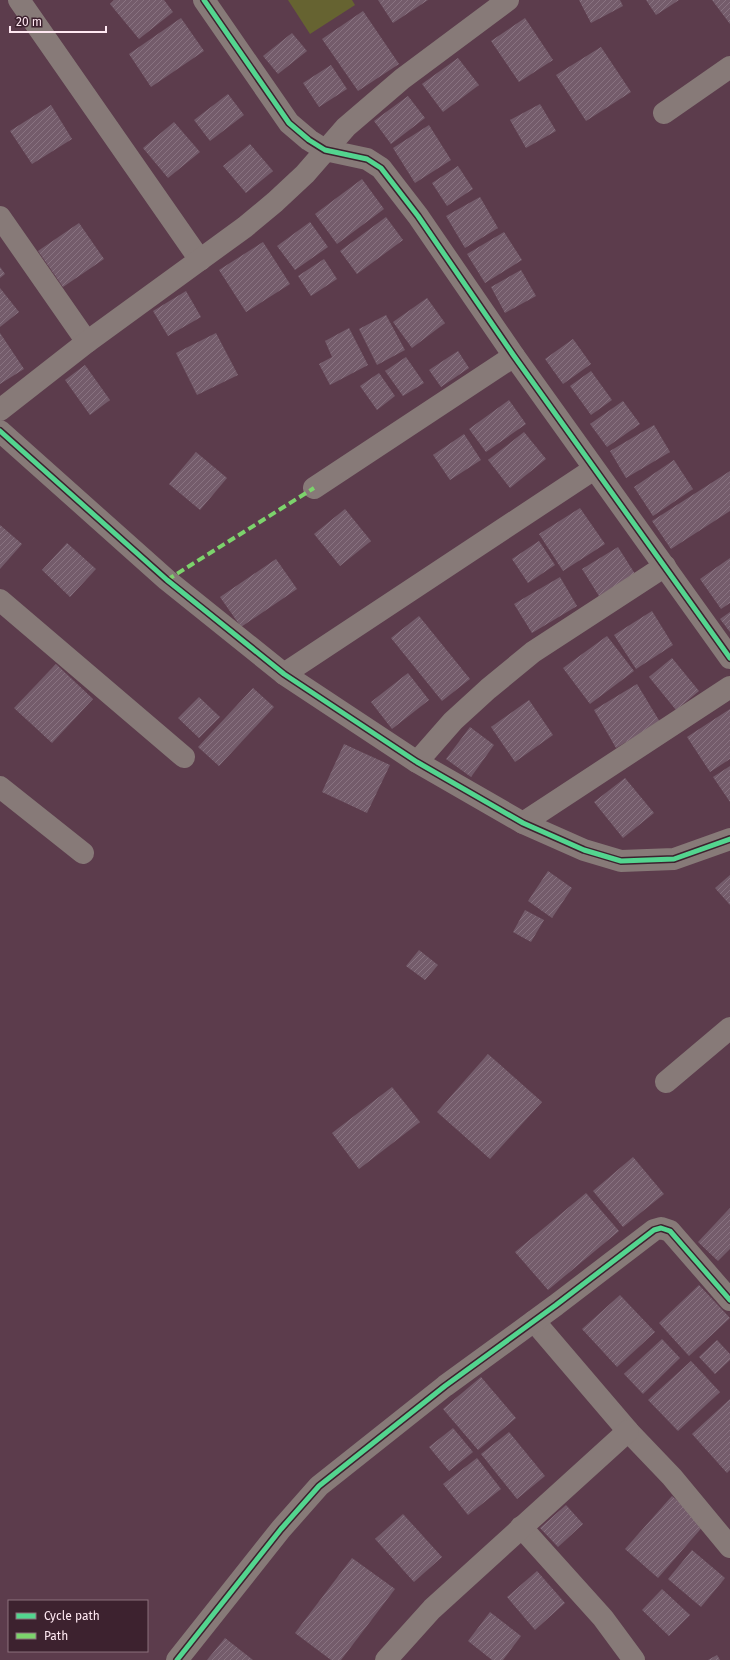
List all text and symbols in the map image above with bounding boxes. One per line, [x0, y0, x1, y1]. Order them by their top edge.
scale bar [10, 8, 106, 34]
text: 20 m [16, 15, 42, 29]
legend [8, 1600, 148, 1652]
text: Cycle path [44, 1609, 100, 1623]
text: Path [44, 1629, 68, 1643]

